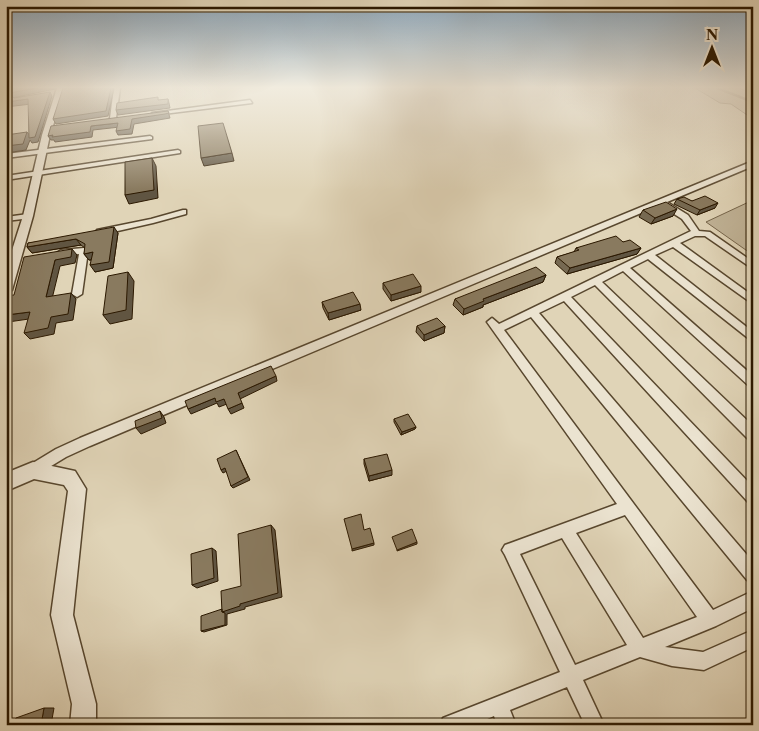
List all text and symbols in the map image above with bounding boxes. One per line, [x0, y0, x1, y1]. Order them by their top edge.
north arrow [686, 22, 736, 72]
text: N [706, 26, 718, 44]

